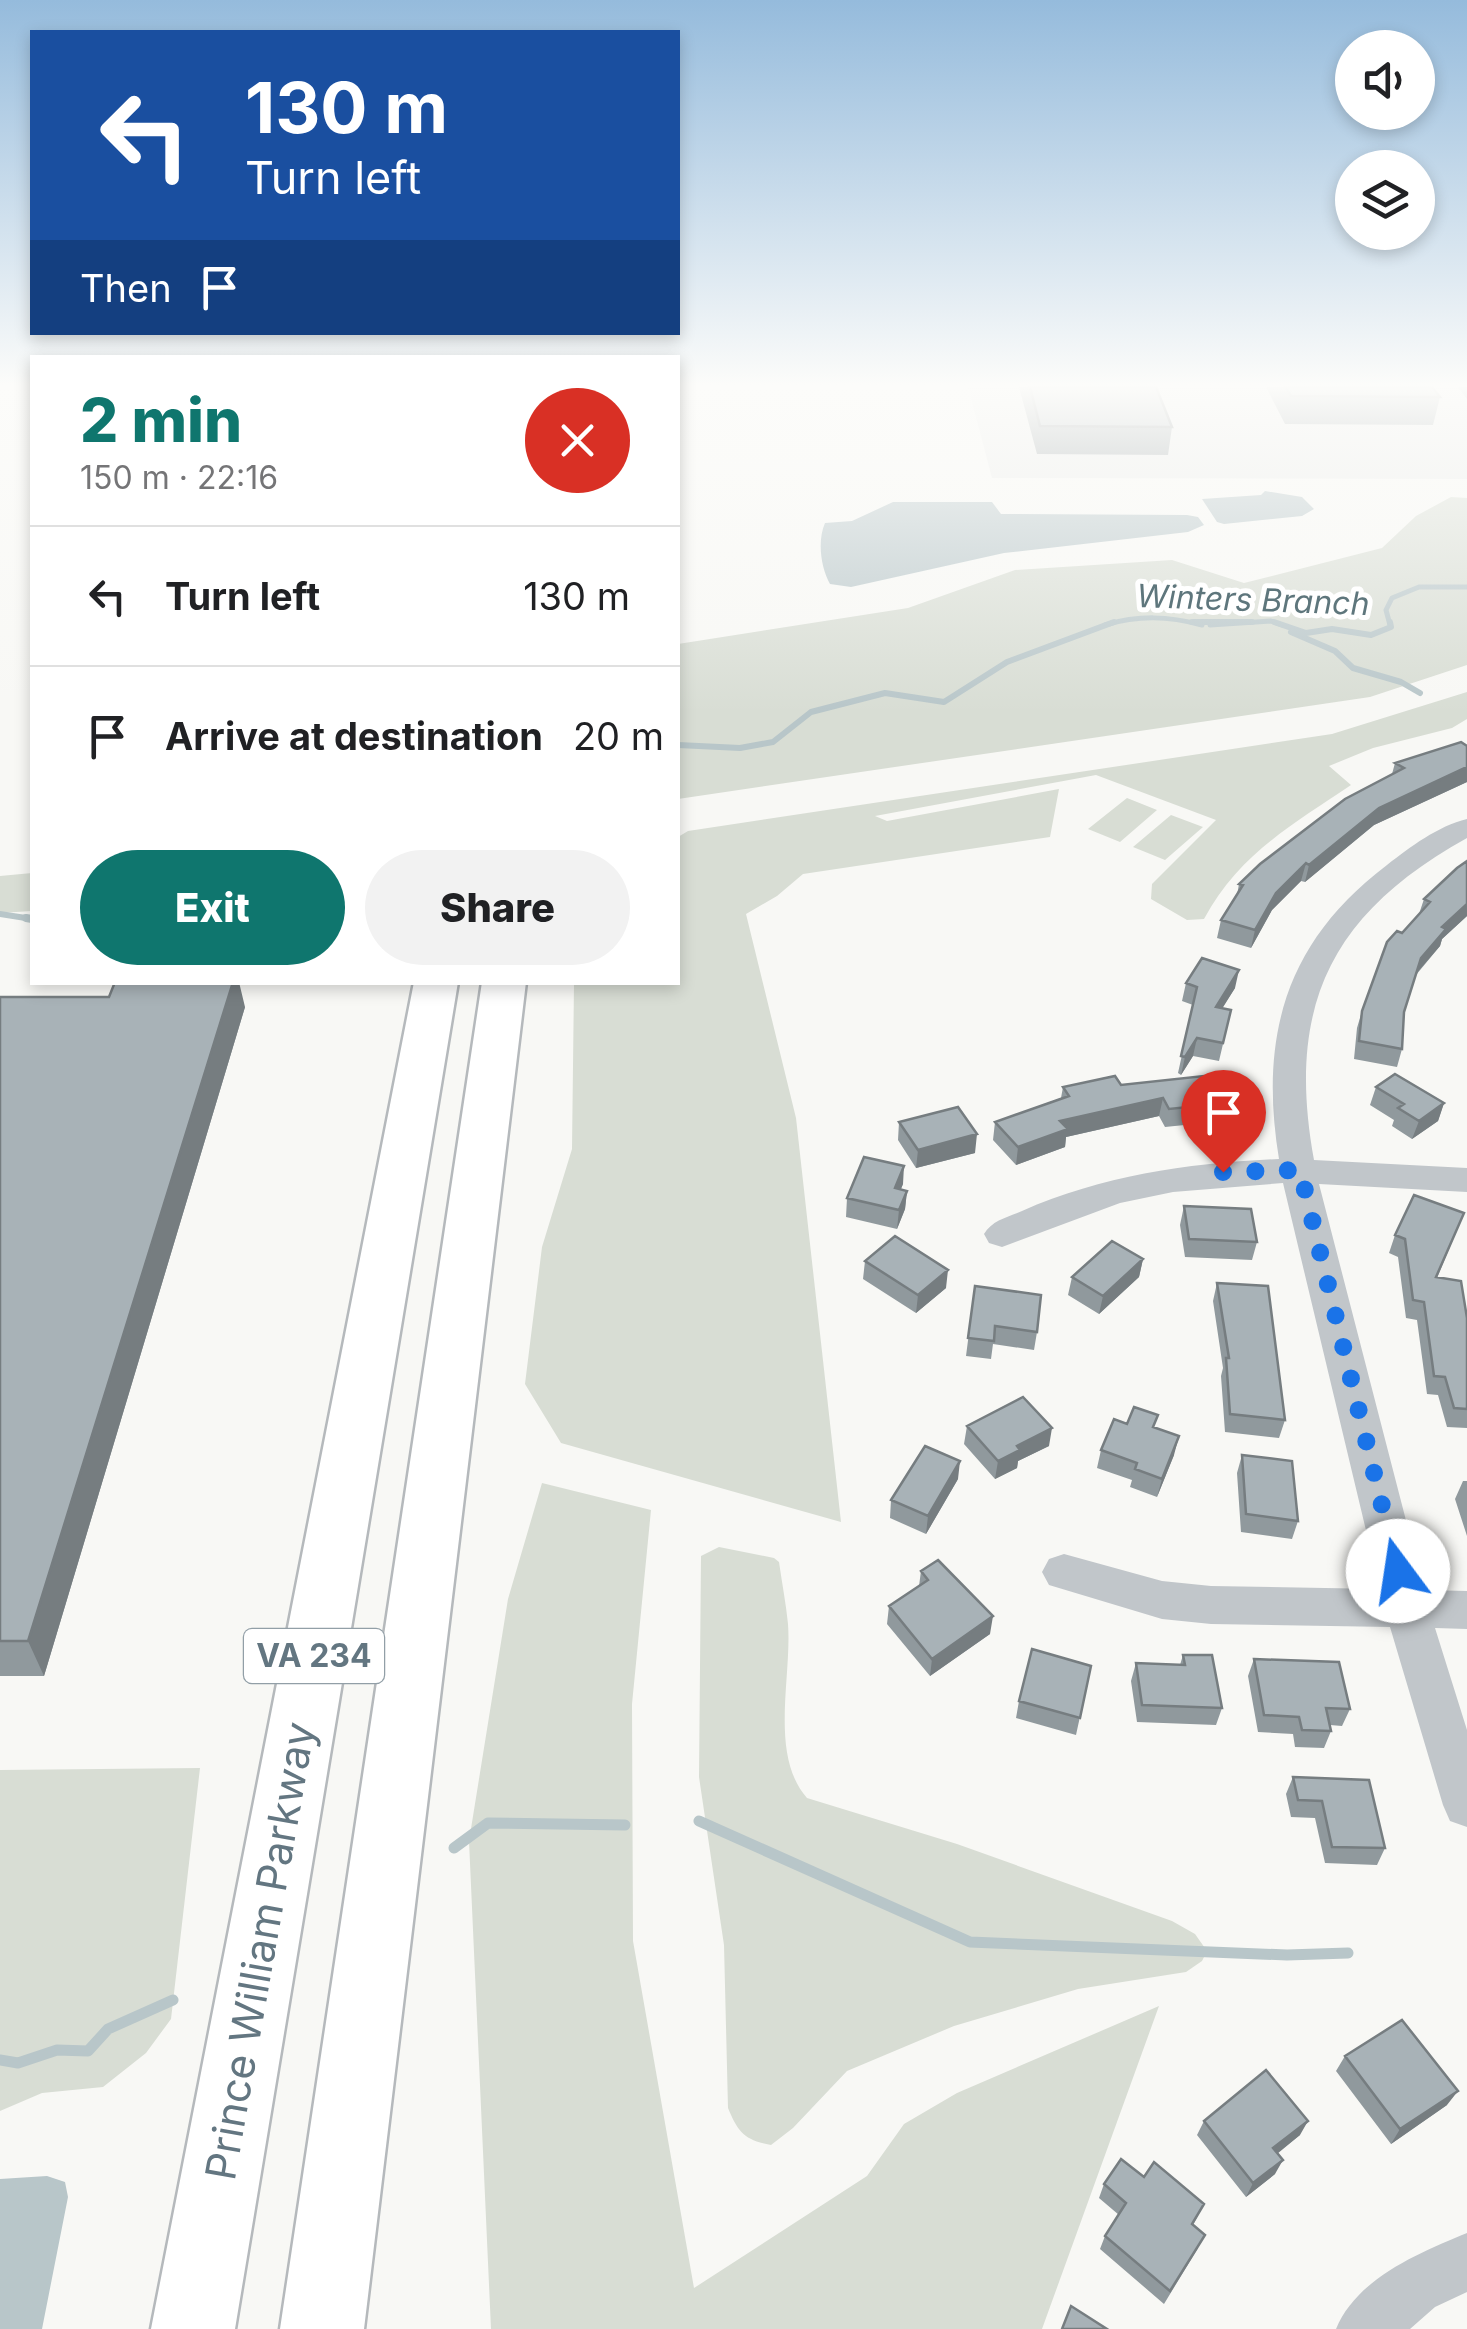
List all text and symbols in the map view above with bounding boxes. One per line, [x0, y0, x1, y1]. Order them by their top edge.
map controls [1335, 30, 1435, 250]
button: sound [1335, 30, 1435, 130]
text: 130 m [245, 65, 448, 150]
icon: left [80, 70, 210, 200]
text: Turn left [245, 150, 421, 205]
button: layers [1335, 150, 1435, 250]
icon: arrive [192, 260, 247, 315]
text: Then [80, 265, 172, 311]
text: 2 min [80, 384, 242, 456]
button: close [525, 388, 630, 493]
text: 150 m · 22:16 [80, 458, 278, 497]
icon: left [80, 569, 135, 624]
text: Turn left [165, 573, 320, 619]
text: 130 m [523, 573, 630, 619]
water label: Winters Branch [1136, 576, 1370, 623]
icon: arrive [80, 709, 135, 764]
text: Arrive at destination [165, 713, 543, 759]
text: 20 m [573, 713, 664, 759]
button: Exit [80, 850, 345, 965]
button: Share [365, 850, 630, 965]
pin [1181, 1070, 1266, 1173]
icon: arrive [1196, 1085, 1251, 1140]
position arrow [1346, 1519, 1450, 1623]
road number: VA 234 [244, 1629, 384, 1683]
street label: Prince William Parkway [194, 1718, 325, 2184]

